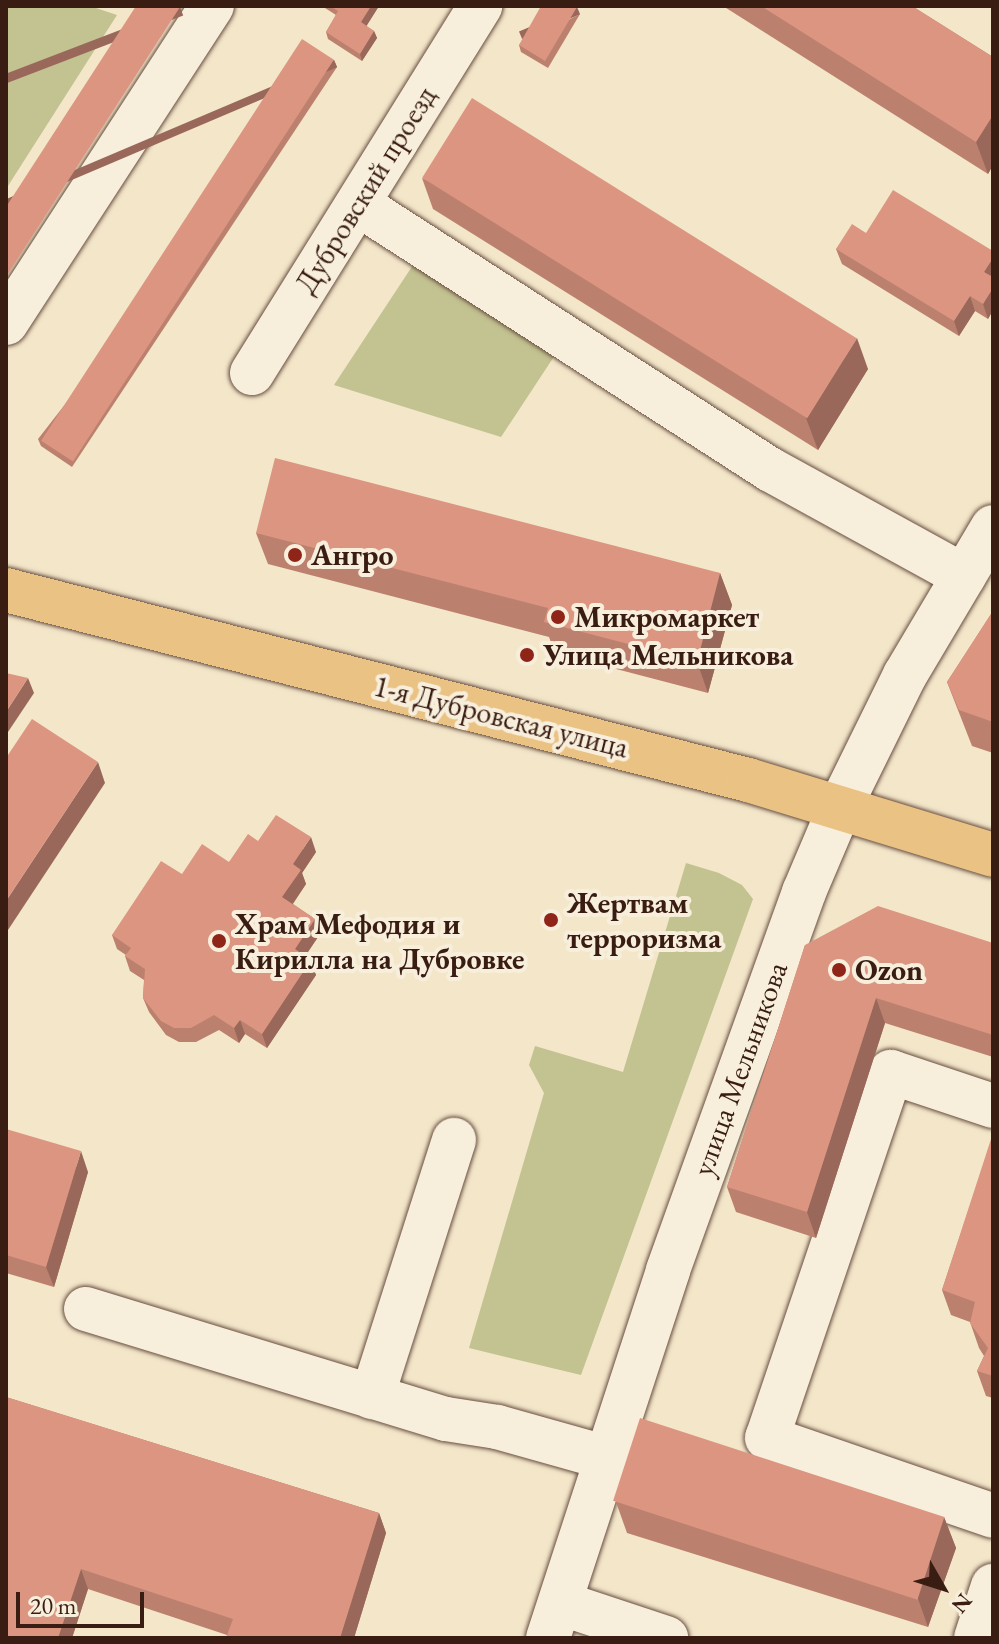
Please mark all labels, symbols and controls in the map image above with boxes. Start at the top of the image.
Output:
street label: Дубровский проезд [288,80,444,300]
place label: Ангро [311,537,393,573]
marker: Ангро [286,546,304,564]
place label: Микромаркет [574,599,759,635]
marker: Микромаркет [549,608,567,626]
place label: Улица Мельникова [543,637,793,673]
marker: Улица Мельникова [518,646,536,664]
street label: 1-я Дубровская улица [370,668,632,766]
place label: Жертвам терроризма [567,885,721,956]
place label: Храм Мефодия и Кирилла на Дубровке [235,906,525,976]
marker: Жертвам терроризма [542,911,560,929]
marker: Храм Мефодия и Кирилла на Дубровке [210,932,228,950]
place label: Ozon [855,952,923,988]
street label: улица Мельникова [685,957,795,1181]
marker: Ozon [830,961,848,979]
north arrow [903,1548,983,1628]
scale bar [20,1576,148,1626]
text: N [945,1587,979,1619]
text: 20 m [30,1590,77,1621]

